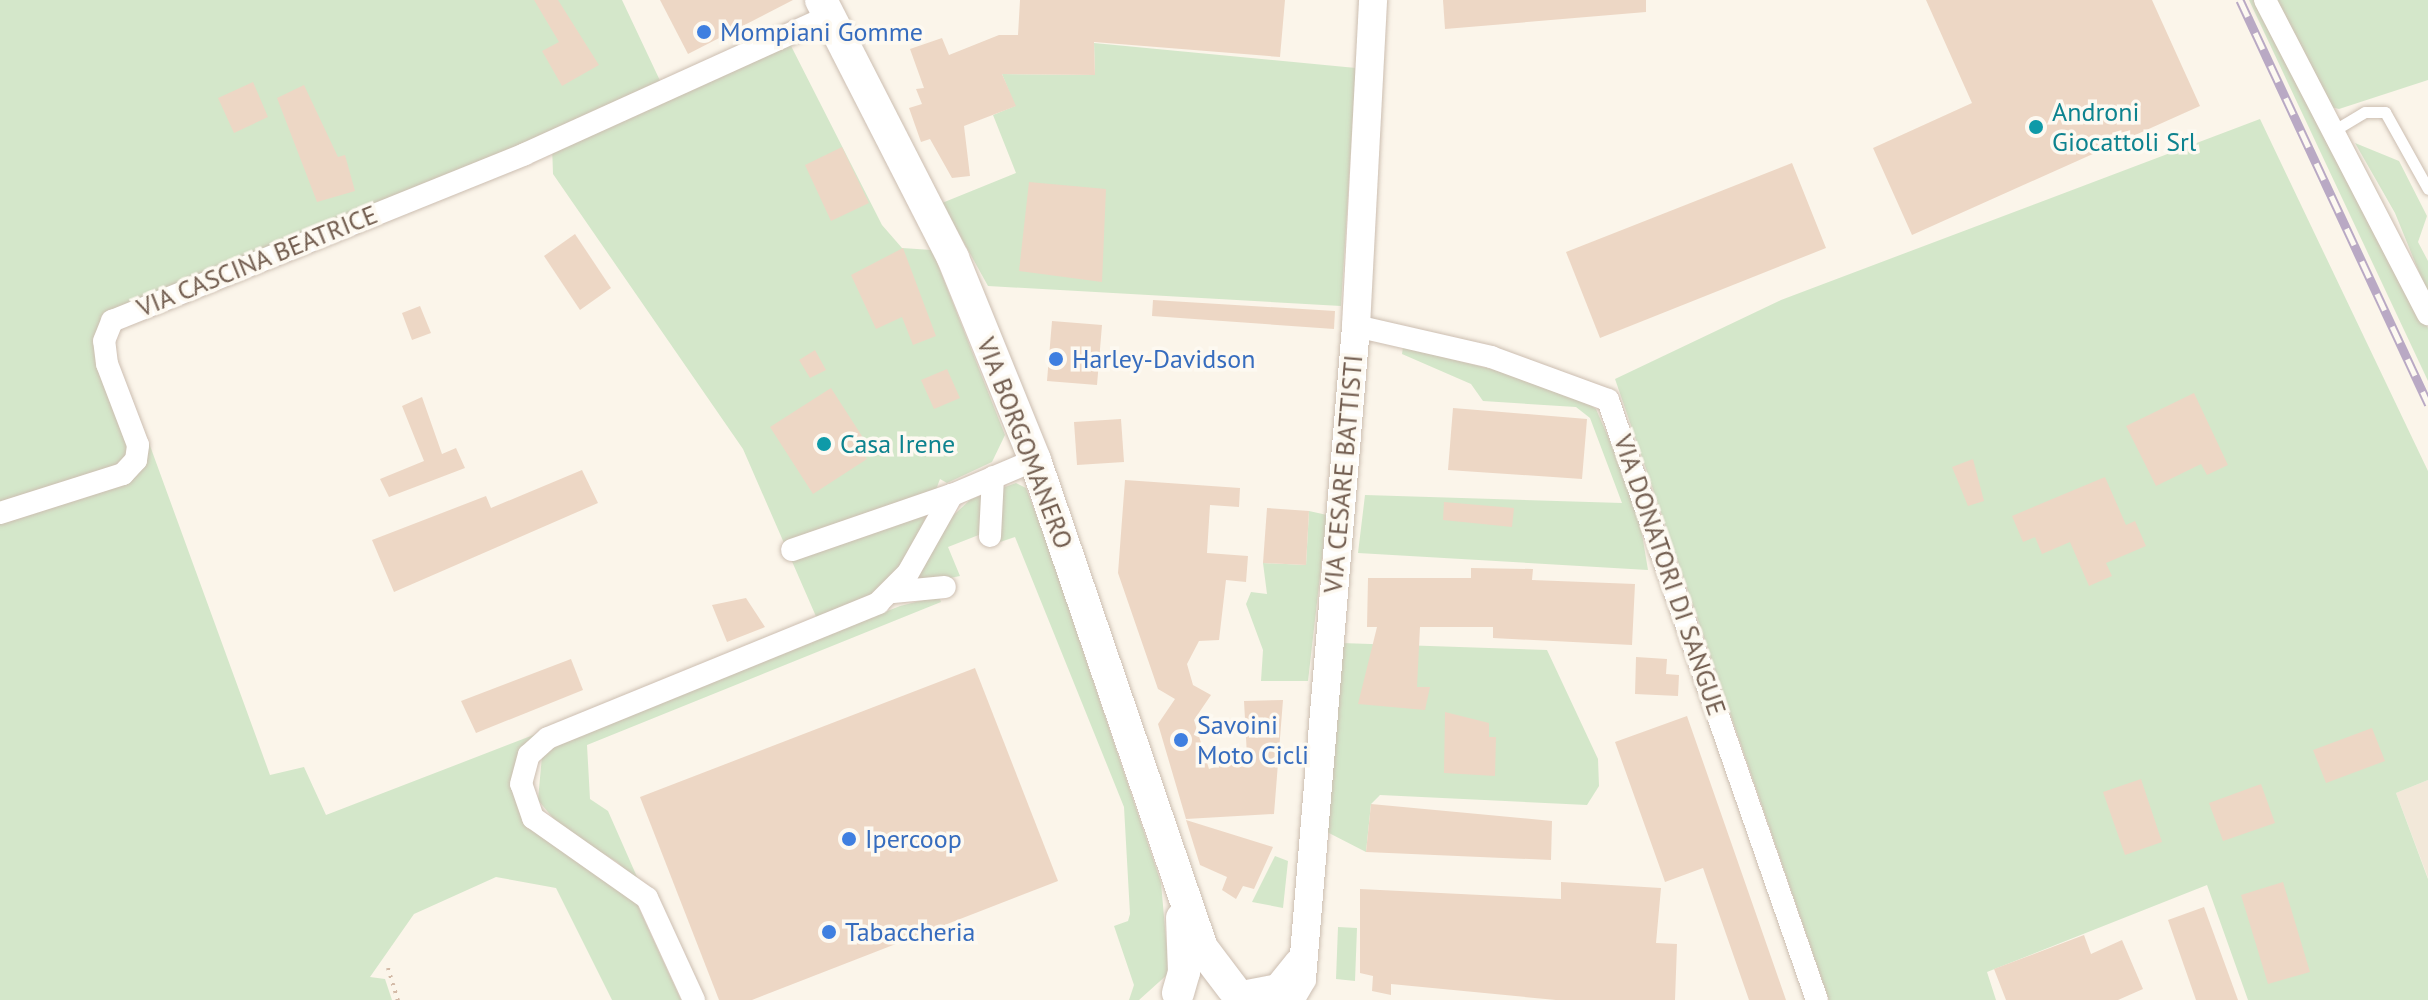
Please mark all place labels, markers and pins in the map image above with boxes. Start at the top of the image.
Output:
place label: Mompiani Gomme [720,16,923,48]
marker: Mompiani Gomme [695,23,713,41]
place label: Androni Giocattoli Srl [2052,96,2196,158]
marker: Androni Giocattoli Srl [2027,118,2045,136]
place label: Harley-Davidson [1072,343,1255,375]
marker: Harley-Davidson [1047,350,1065,368]
place label: Casa Irene [840,428,955,460]
marker: Casa Irene [815,435,833,453]
place label: Savoini Moto Cicli [1197,709,1309,770]
marker: Savoini Moto Cicli [1172,731,1190,749]
place label: Ipercoop [865,823,962,855]
marker: Ipercoop [840,830,858,848]
place label: Tabaccheria [845,916,976,948]
marker: Tabaccheria [820,923,838,941]

